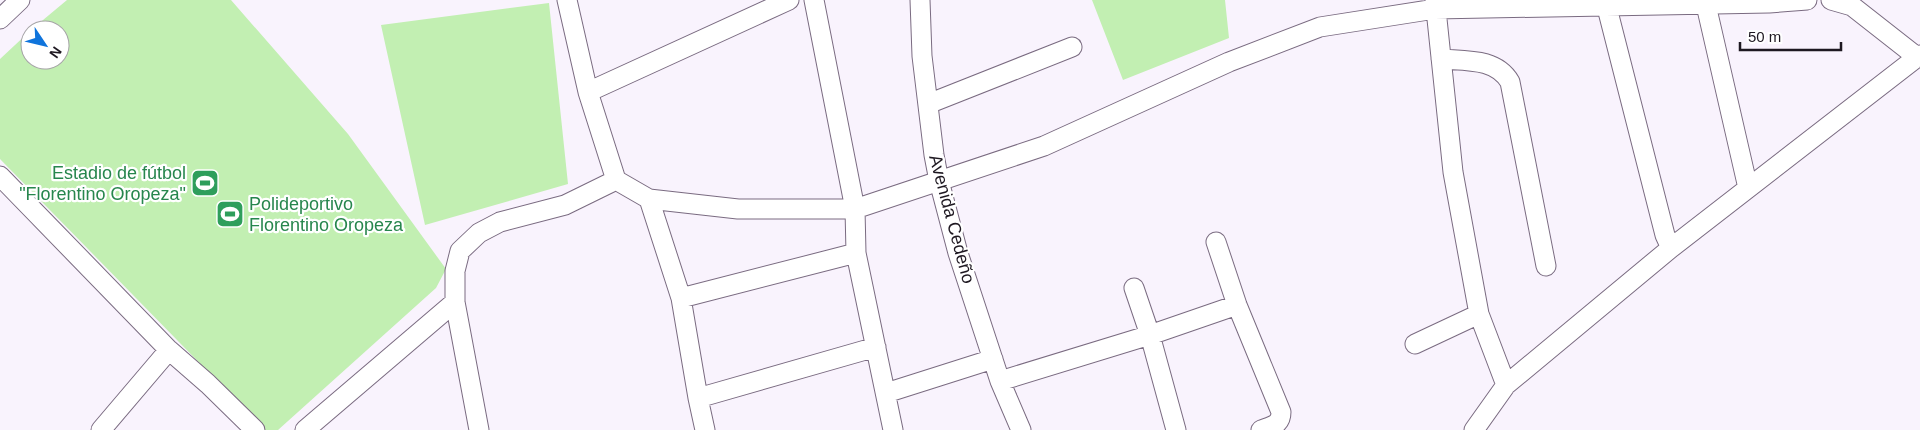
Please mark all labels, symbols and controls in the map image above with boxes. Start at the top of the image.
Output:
north arrow [20,20,70,70]
scale bar [1740,20,1841,52]
text: 50 m [1748,28,1781,45]
text: N [46,44,65,61]
street label: Avenida Cedeño [925,152,979,286]
place label: Estadio de fútbol "Florentino Oropeza" [19,163,186,204]
sports icon: Estadio de fútbol "Florentino Oropeza" [190,168,220,198]
place label: Polideportivo Florentino Oropeza [249,194,404,235]
sports icon: Polideportivo Florentino Oropeza [215,199,245,229]

